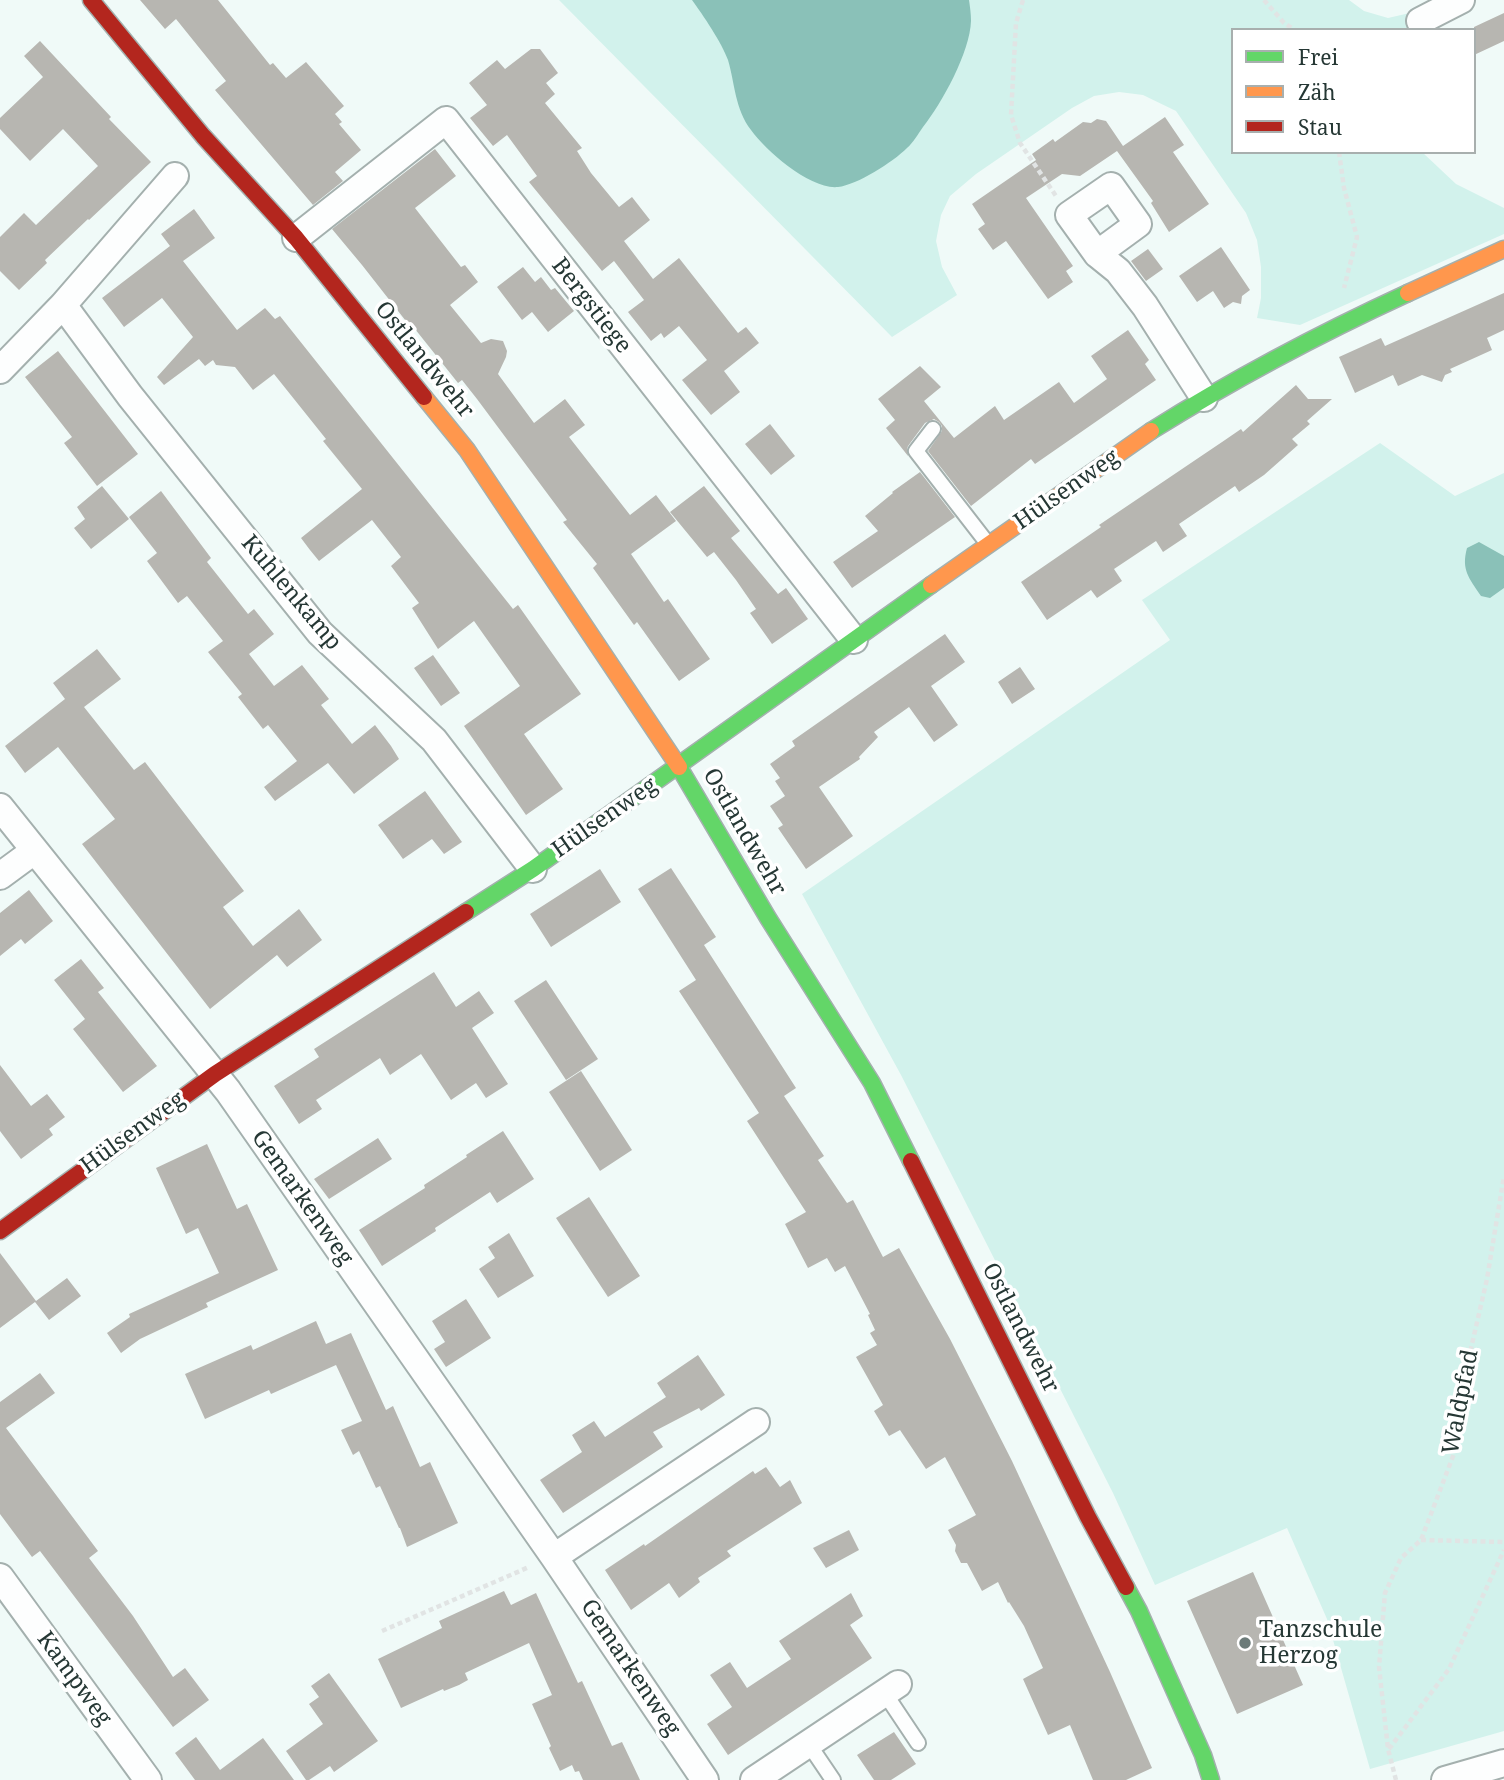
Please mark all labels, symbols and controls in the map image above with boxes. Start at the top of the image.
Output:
legend [1231,28,1476,154]
text: Frei [1298,43,1338,71]
text: Zäh [1298,78,1336,106]
text: Stau [1298,113,1342,141]
street label: Bergstiege [545,253,637,359]
street label: Ostlandwehr [369,296,479,424]
street label: Hülsenweg [1009,444,1125,536]
street label: Kuhlenkamp [235,530,347,656]
street label: Ostlandwehr [697,764,791,900]
street label: Hülsenweg [547,772,663,864]
street label: Hülsenweg [76,1086,190,1180]
street label: Gemarkenweg [245,1125,359,1271]
street label: Ostlandwehr [975,1258,1065,1398]
street label: Waldpfad [1437,1347,1485,1457]
street label: Gemarkenweg [574,1594,686,1742]
place label: Tanzschule Herzog [1259,1616,1382,1670]
street label: Kampweg [31,1627,117,1731]
marker: Tanzschule Herzog [1237,1635,1253,1651]

